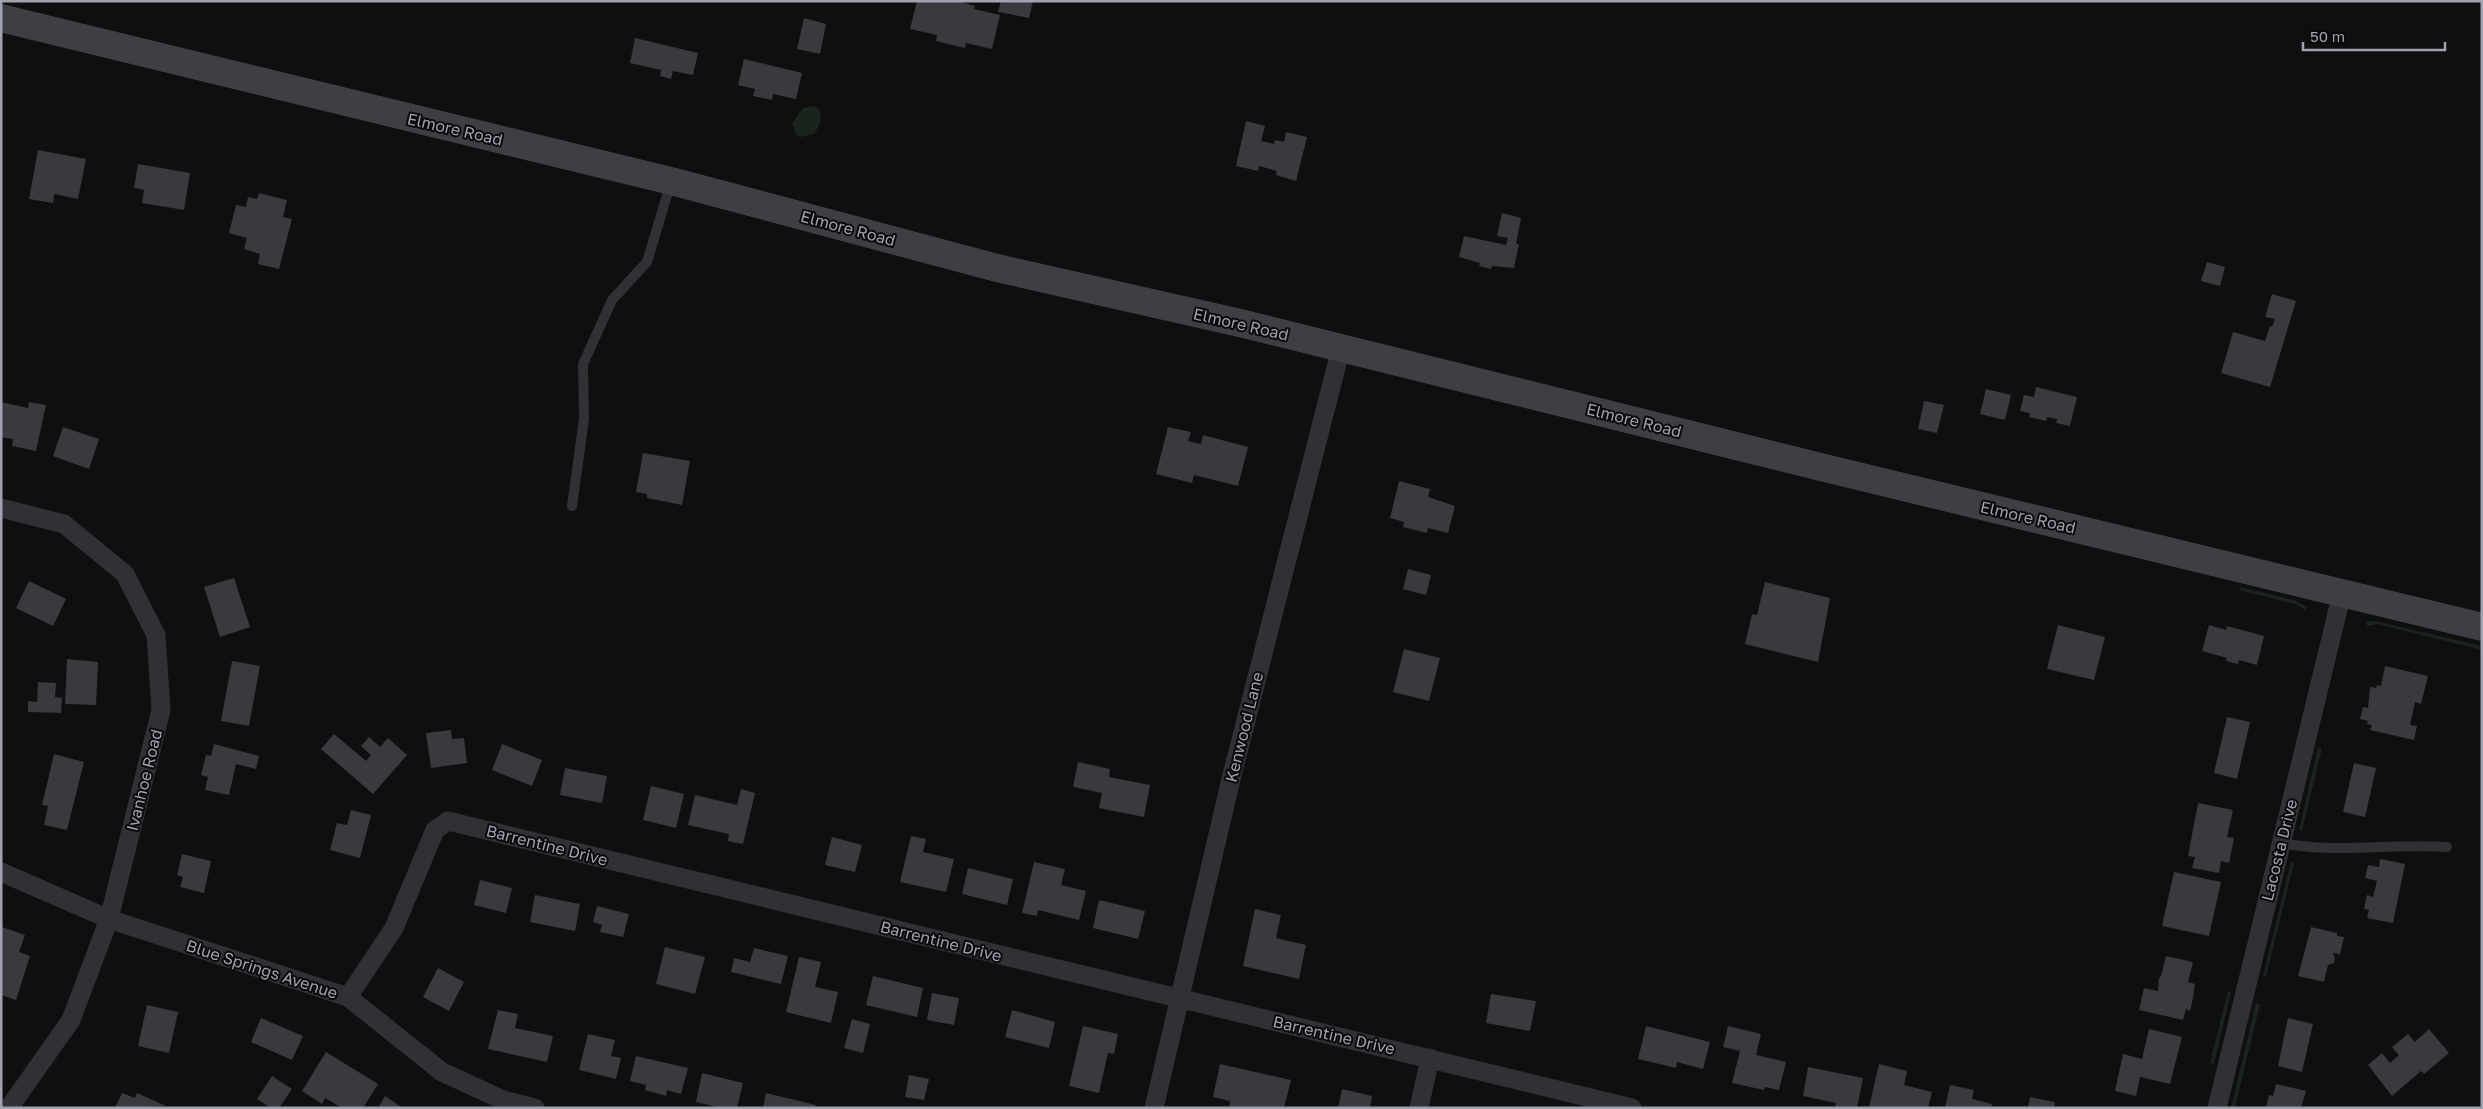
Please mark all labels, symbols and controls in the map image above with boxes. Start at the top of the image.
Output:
scale bar [2303,20,2446,52]
text: 50 m [2310,27,2345,45]
street label: Elmore Road [405,108,505,150]
street label: Elmore Road [798,206,898,250]
street label: Elmore Road [1191,303,1291,345]
street label: Elmore Road [1584,399,1684,441]
street label: Elmore Road [1978,496,2078,538]
street label: Kenwood Lane [1221,670,1267,784]
street label: Ivanhoe Road [122,727,166,833]
street label: Lacosta Drive [2257,797,2301,903]
street label: Barrentine Drive [484,820,610,870]
street label: Barrentine Drive [878,916,1004,966]
street label: Blue Springs Avenue [184,935,340,1003]
street label: Barrentine Drive [1271,1011,1397,1059]

